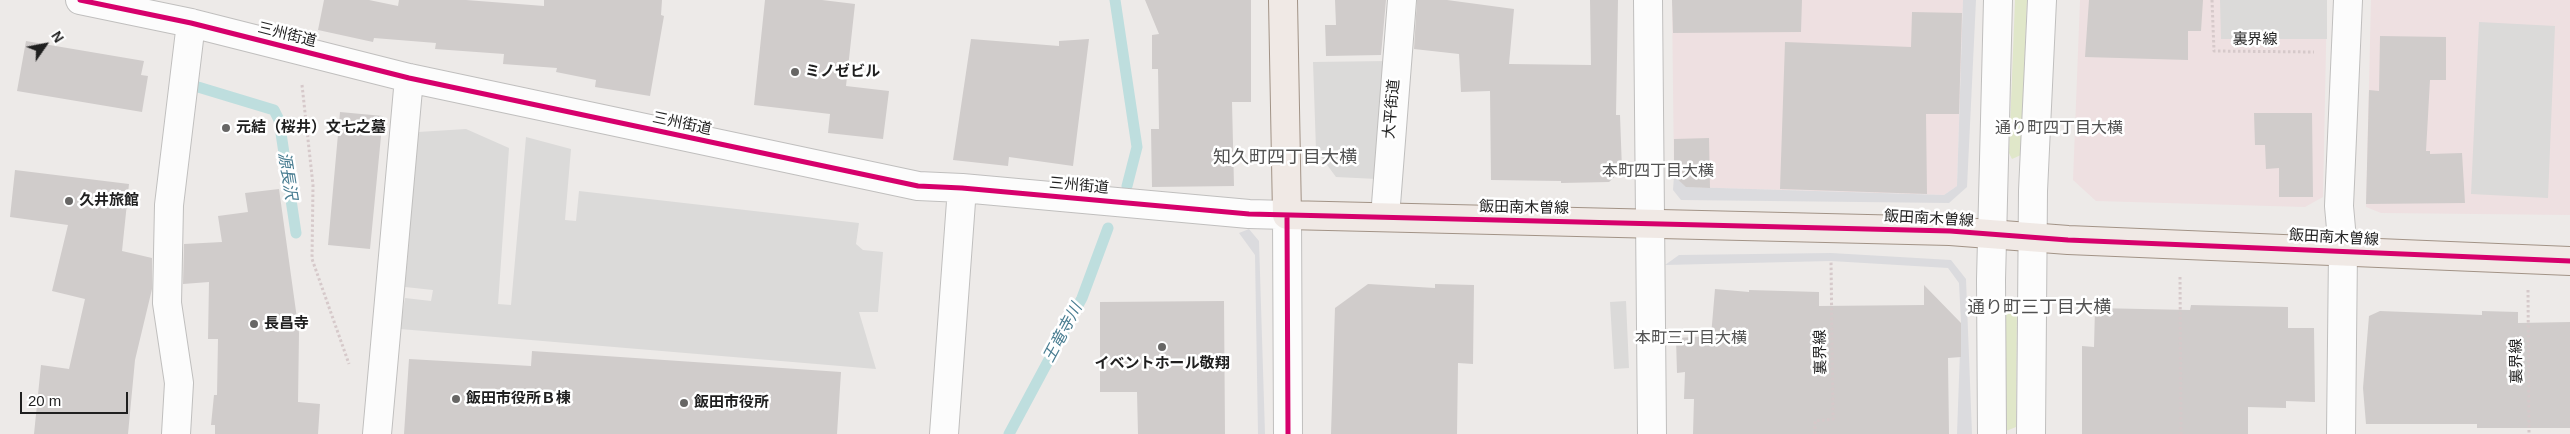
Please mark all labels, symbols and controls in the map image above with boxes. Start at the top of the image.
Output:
street label: 三州街道 [256,19,318,51]
north arrow [20,20,70,70]
text: N [48,28,67,45]
street label: 裏界線 [2233,31,2277,49]
place label: ミノゼビル [805,63,880,81]
marker: ミノゼビル [789,66,801,78]
street label: 大平街道 [1380,78,1404,140]
street label: 三州街道 [651,109,713,139]
place label: 元結（桜井）文七之墓 [236,119,386,137]
district label: 通り町四丁目大横 [1995,119,2123,139]
marker: 元結（桜井）文七之墓 [220,122,232,134]
district label: 知久町四丁目大横 [1213,147,1357,169]
water label: 源長沢 [274,151,300,201]
district label: 本町四丁目大横 [1602,162,1714,182]
street label: 三州街道 [1048,174,1110,198]
place label: 久井旅館 [79,192,139,210]
marker: 久井旅館 [63,195,75,207]
street label: 飯田南木曽線 [1479,198,1569,218]
street label: 飯田南木曽線 [1884,208,1974,230]
street label: 飯田南木曽線 [2289,227,2379,249]
district label: 通り町三丁目大横 [1967,297,2111,319]
water label: 王竜寺川 [1040,300,1086,366]
place label: 長昌寺 [264,315,309,333]
marker: 長昌寺 [248,318,260,330]
district label: 本町三丁目大横 [1635,329,1747,349]
street label: 裏界線 [1812,329,1830,375]
street label: 裏界線 [2508,338,2526,384]
marker: イベントホール敬翔 [1156,341,1168,353]
place label: イベントホール敬翔 [1095,355,1229,373]
scale bar [22,382,130,414]
place label: 飯田市役所Ｂ棟 [466,390,571,408]
text: 20 m [28,392,61,409]
marker: 飯田市役所Ｂ棟 [450,393,462,405]
place label: 飯田市役所 [694,394,769,412]
marker: 飯田市役所 [678,397,690,409]

